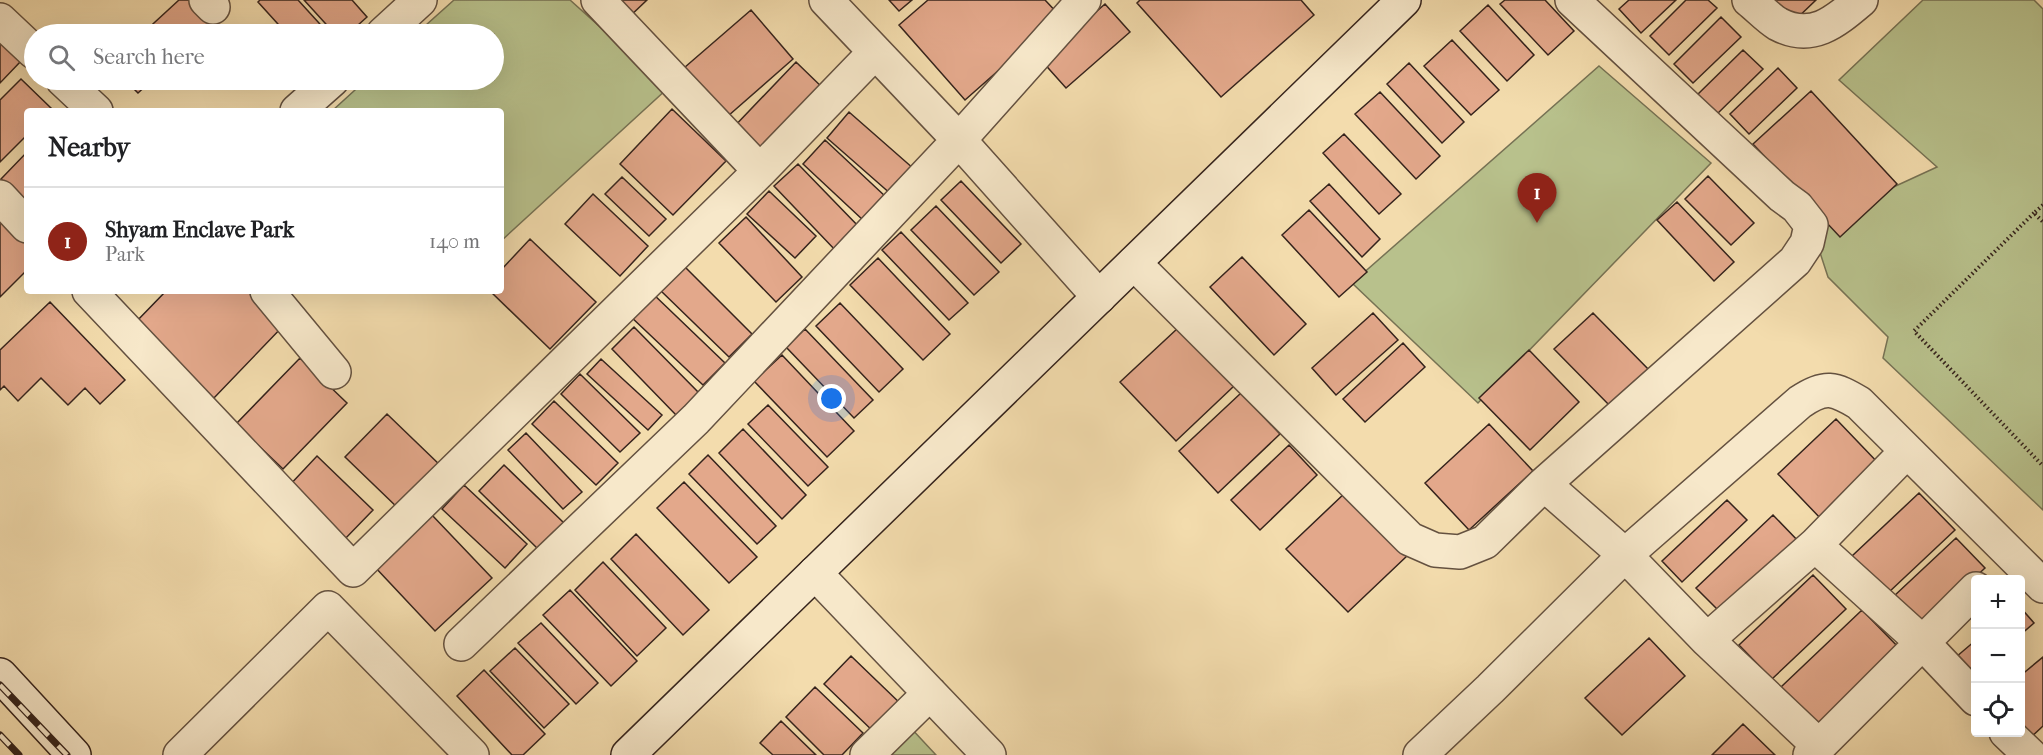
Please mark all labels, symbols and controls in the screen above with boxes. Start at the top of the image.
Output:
search box [24,24,504,90]
icon: search [45,41,78,74]
text: Search here [93,44,205,70]
text: Nearby [48,132,130,163]
pin: 1 [1518,174,1556,223]
text: Shyam Enclave Park [105,217,294,243]
text: 1 [64,230,71,253]
text: 140 m [429,230,480,253]
text: Park [105,243,145,266]
your location [817,384,846,413]
map controls [1971,575,2025,737]
button: + [1971,575,2025,629]
button: − [1971,629,2025,683]
button: locate [1971,683,2025,737]

